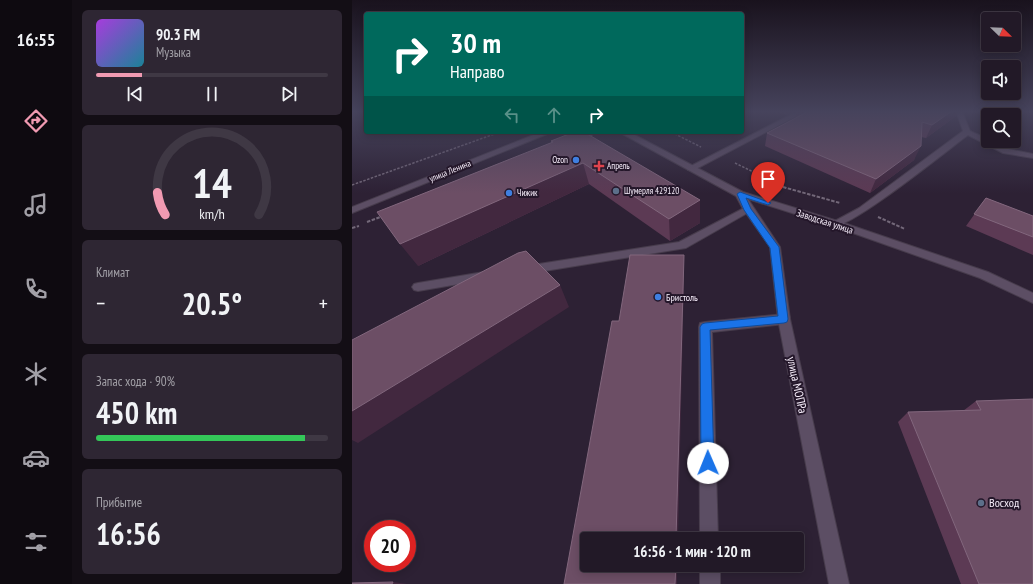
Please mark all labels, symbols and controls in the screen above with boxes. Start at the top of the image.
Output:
north arrow [981,12,1021,52]
map controls [981,12,1021,148]
text: 30 m [450,24,501,61]
text: 90.3 FM [156,25,200,44]
text: 16:55 [17,28,55,51]
icon: right [384,28,436,80]
text: Музыка [156,44,191,61]
text: Направо [450,60,505,83]
button: sound [981,60,1021,100]
icon: previous [124,83,146,105]
icon: pause [201,83,223,105]
icon: next [278,83,300,105]
icon: left [501,104,523,126]
icon: ahead [543,104,565,126]
icon: right [585,104,607,126]
icon: directions [22,107,50,135]
button: search [981,108,1021,148]
place label: Ozon [552,154,568,165]
marker: Ozon [571,155,581,165]
text: 14 [192,156,232,209]
street label: улица Ленина [427,157,473,184]
place label: Апрель [607,160,630,171]
marker: Апрель [594,161,604,171]
pin [751,162,785,203]
icon: arrive [757,168,779,190]
place label: Шумерля 429120 [624,185,679,196]
marker: Шумерля 429120 [611,186,621,196]
place label: Чижик [517,187,538,198]
marker: Чижик [504,188,514,198]
icon: music [22,191,50,219]
text: km/h [199,204,225,223]
street label: Заводская улица [795,206,855,237]
text: Климат [96,264,129,281]
icon: phone [22,275,50,303]
text: 20.5° [182,284,242,323]
text: − [96,289,105,317]
text: + [319,289,328,317]
place label: Бристоль [666,291,698,304]
marker: Бристоль [653,292,663,302]
street label: улица МОПРа [784,355,811,415]
icon: climate [22,360,50,388]
text: Запас хода · 90% [96,373,175,390]
text: 450 km [96,393,177,432]
position arrow [687,442,729,484]
icon: car [22,444,50,472]
text: Прибытие [96,494,142,511]
place label: Восход [989,495,1020,510]
marker: Восход [976,498,986,508]
text: 16:56 [96,514,161,553]
speed limit sign: 20 [364,520,416,572]
icon: filters [22,528,50,556]
text: 16:56 · 1 мин · 120 m [633,542,751,561]

